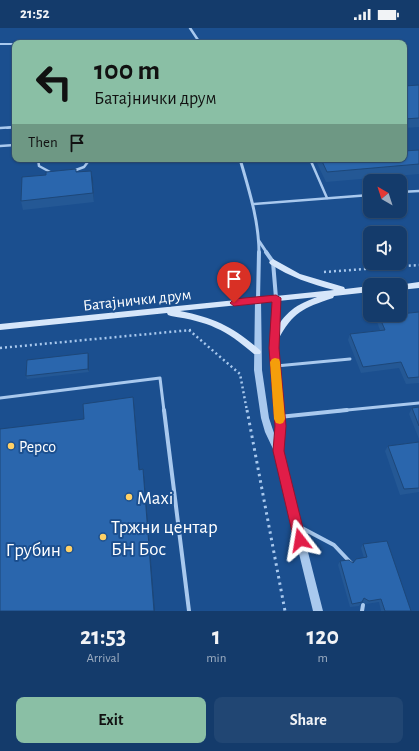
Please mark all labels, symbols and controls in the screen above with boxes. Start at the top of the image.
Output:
text: 21:52 [20,6,49,21]
icon: left [28,56,80,108]
text: 100 m [94,57,160,85]
text: Батајнички друм [94,90,217,108]
icon: arrive [66,132,88,154]
text: Then [28,135,58,150]
north arrow [363,174,407,218]
map controls [363,174,407,322]
button: sound [363,226,407,270]
pin [217,262,251,303]
icon: arrive [223,268,245,290]
button: search [363,278,407,322]
street label: Батајнички друм [82,286,192,315]
place label: Pepco [19,439,56,455]
marker: Pepco [6,441,16,451]
place label: Maxi [137,489,173,508]
marker: Maxi [124,492,134,502]
place label: Тржни центар БН Бос [111,518,218,559]
position arrow [279,519,321,561]
marker: Тржни центар БН Бос [98,532,108,542]
place label: Грубин [6,541,61,560]
marker: Грубин [64,544,74,554]
text: 21:53 [80,625,126,649]
text: 1 [212,625,221,649]
text: 120 [307,625,339,649]
text: Arrival [86,652,120,665]
text: min [206,652,226,665]
text: m [318,652,328,665]
button: Exit [16,697,206,743]
button: Share [214,697,403,743]

